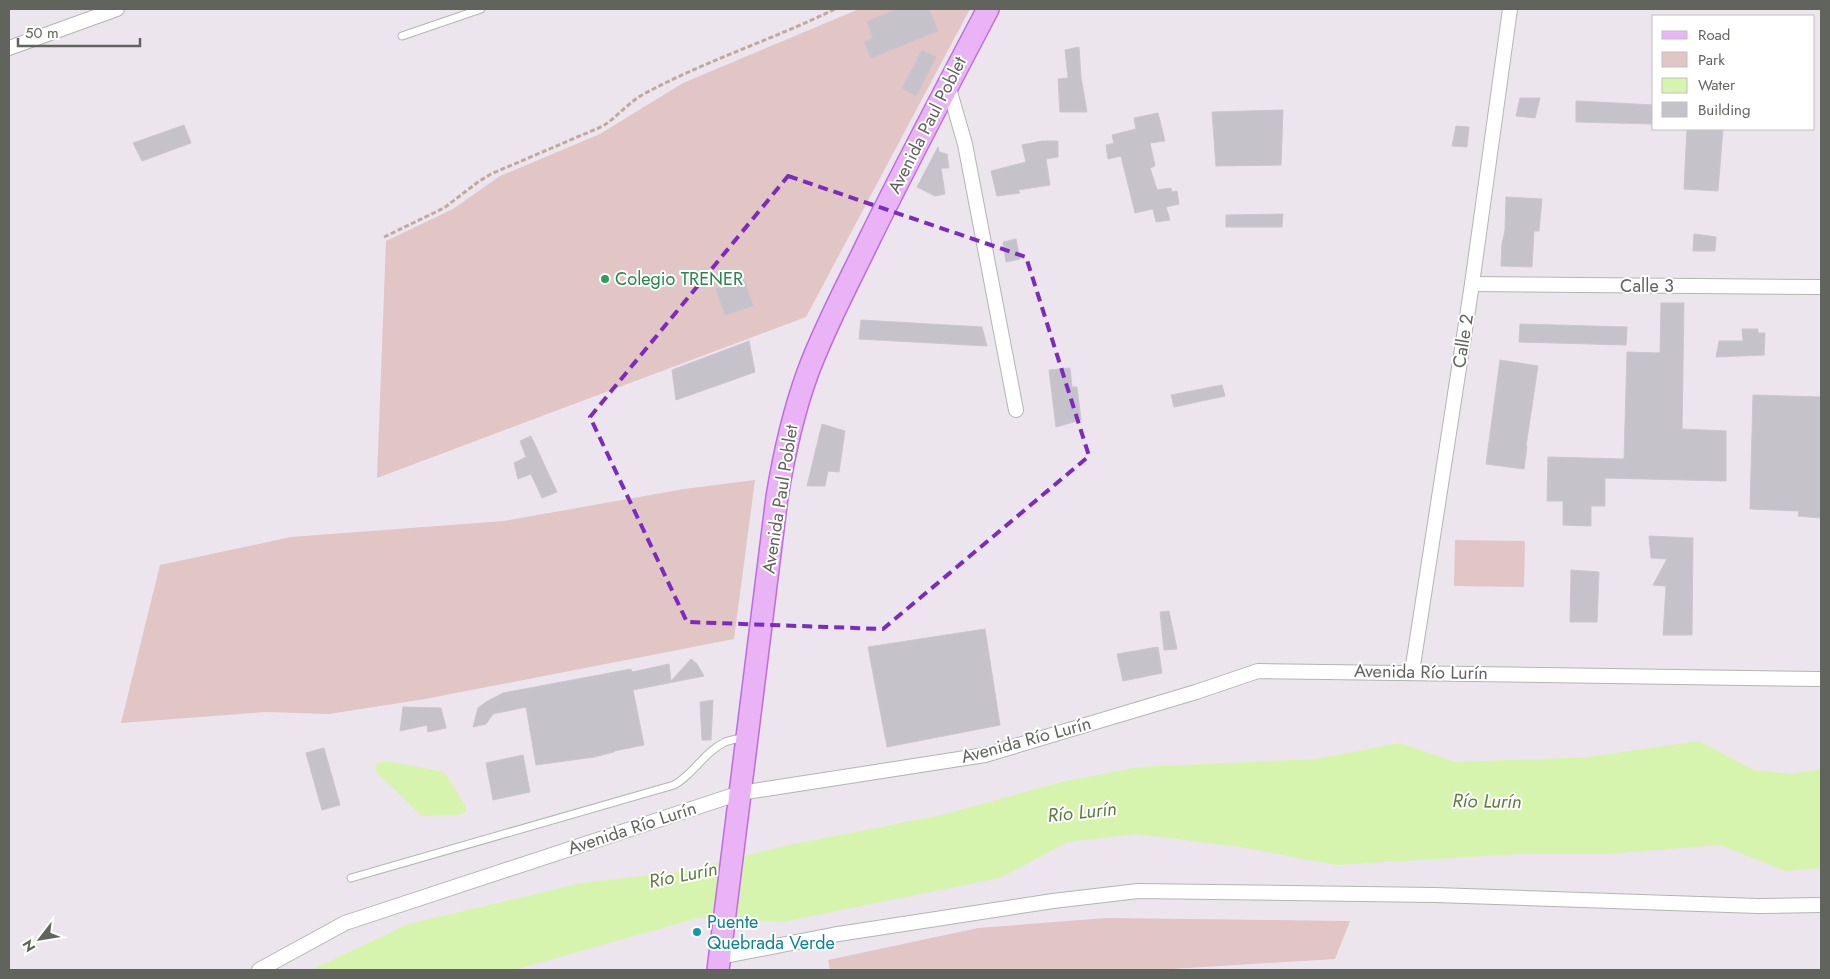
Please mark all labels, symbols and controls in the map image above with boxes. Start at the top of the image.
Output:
scale bar [18,15,140,47]
legend [1652,15,1815,130]
text: 50 m [25,22,59,44]
text: Road [1698,24,1730,46]
text: Park [1698,49,1725,71]
street label: Avenida Paul Poblet [881,51,973,198]
text: Water [1698,74,1736,96]
text: Building [1698,99,1750,121]
place label: Colegio TRENER [615,266,743,292]
marker: Colegio TRENER [599,273,611,285]
street label: Calle 3 [1620,273,1674,299]
street label: Calle 2 [1446,312,1480,370]
street label: Avenida Paul Poblet [755,422,805,575]
street label: Avenida Río Lurín [1354,658,1488,686]
street label: Avenida Río Lurín [958,710,1094,770]
water label: Río Lurín [1452,787,1522,815]
street label: Avenida Río Lurín [564,795,700,861]
water label: Río Lurín [1046,795,1118,829]
water label: Río Lurín [646,855,720,895]
place label: Puente Quebrada Verde [707,909,835,956]
north arrow [15,914,65,964]
marker: Puente Quebrada Verde [691,926,703,938]
text: N [17,936,40,956]

